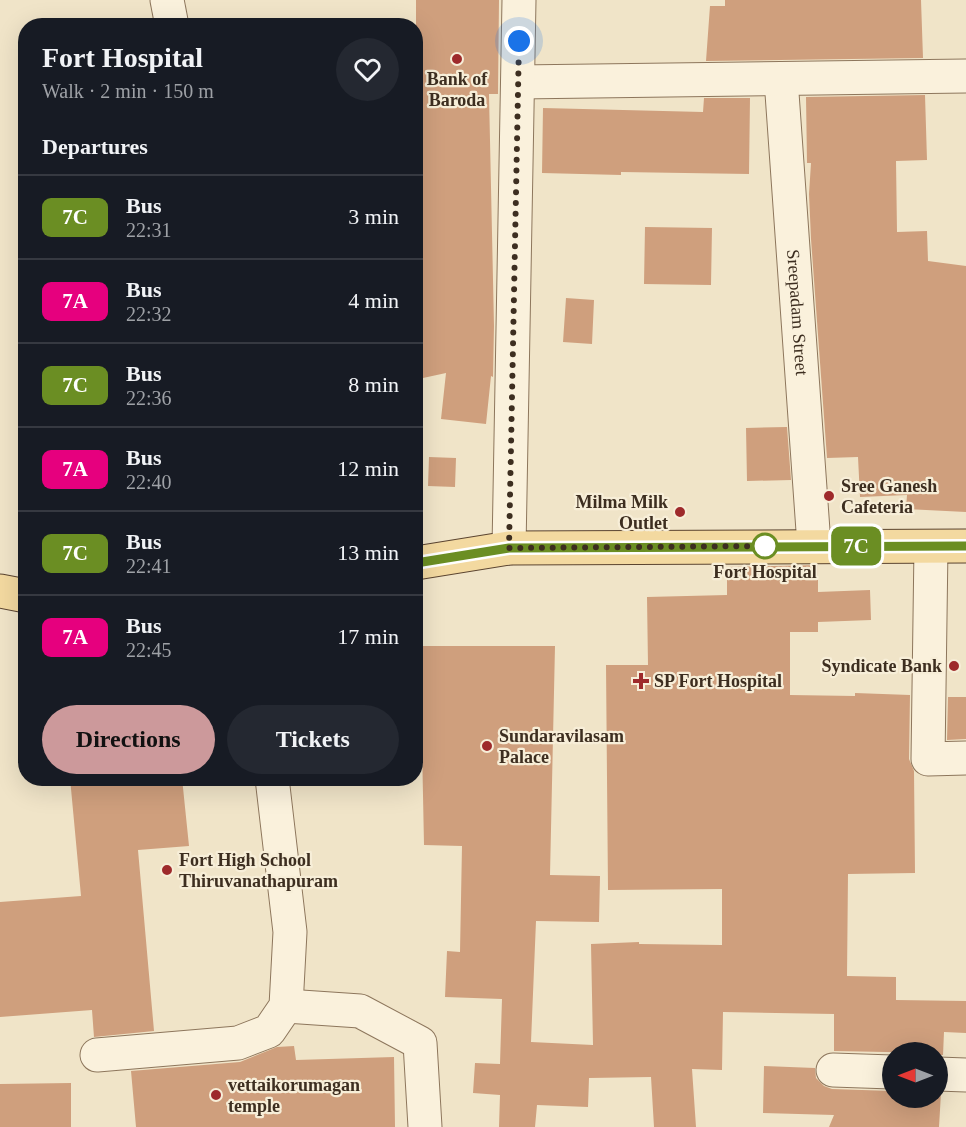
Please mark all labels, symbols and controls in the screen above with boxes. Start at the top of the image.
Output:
your location [504,26,534,56]
button: heart [336,38,399,101]
text: Fort Hospital [42,42,203,73]
marker: Bank of Baroda [450,52,464,66]
place label: Bank of Baroda [427,69,488,110]
text: Walk · 2 min · 150 m [42,80,214,102]
text: Departures [42,134,148,159]
text: Bus [126,193,161,218]
text: 3 min [348,204,399,229]
text: 7C [62,205,88,229]
text: 22:31 [126,219,172,241]
street label: Sreepadam Street [783,249,812,376]
text: Bus [126,277,161,302]
text: 4 min [348,288,399,313]
text: 7A [62,289,88,313]
text: 22:32 [126,303,172,325]
text: Bus [126,361,161,386]
text: 8 min [348,372,399,397]
text: 7C [62,373,88,397]
text: 22:36 [126,387,172,409]
text: Bus [126,445,161,470]
text: 12 min [337,456,399,481]
text: 7A [62,457,88,481]
text: 22:40 [126,471,172,493]
place label: Sree Ganesh Cafeteria [841,476,937,517]
marker: Sree Ganesh Cafeteria [822,489,836,503]
place label: Milma Milk Outlet [576,492,668,533]
marker: Milma Milk Outlet [673,505,687,519]
line badge: 7C [829,526,883,566]
text: Bus [126,529,161,554]
marker: Fort Hospital [752,533,778,559]
text: 7C [843,534,869,558]
text: 13 min [337,540,399,565]
text: 7C [62,541,88,565]
text: 22:41 [126,555,172,577]
place label: Fort Hospital [713,562,817,582]
text: Bus [126,613,161,638]
text: 17 min [337,624,399,649]
text: 7A [62,625,88,649]
text: 22:45 [126,639,172,661]
place label: Syndicate Bank [821,656,942,676]
marker: Syndicate Bank [947,659,961,673]
place label: SP Fort Hospital [654,671,782,691]
marker: SP Fort Hospital [632,672,650,690]
button: Directions [42,705,215,774]
button: Tickets [227,705,399,774]
place label: Sundaravilasam Palace [499,726,624,767]
marker: Sundaravilasam Palace [480,739,494,753]
place label: Fort High School Thiruvanathapuram [179,850,338,891]
marker: Fort High School Thiruvanathapuram [160,863,174,877]
north arrow [882,1042,948,1108]
map controls [882,1042,948,1108]
place label: vettaikorumagan temple [228,1075,360,1116]
marker: vettaikorumagan temple [209,1088,223,1102]

